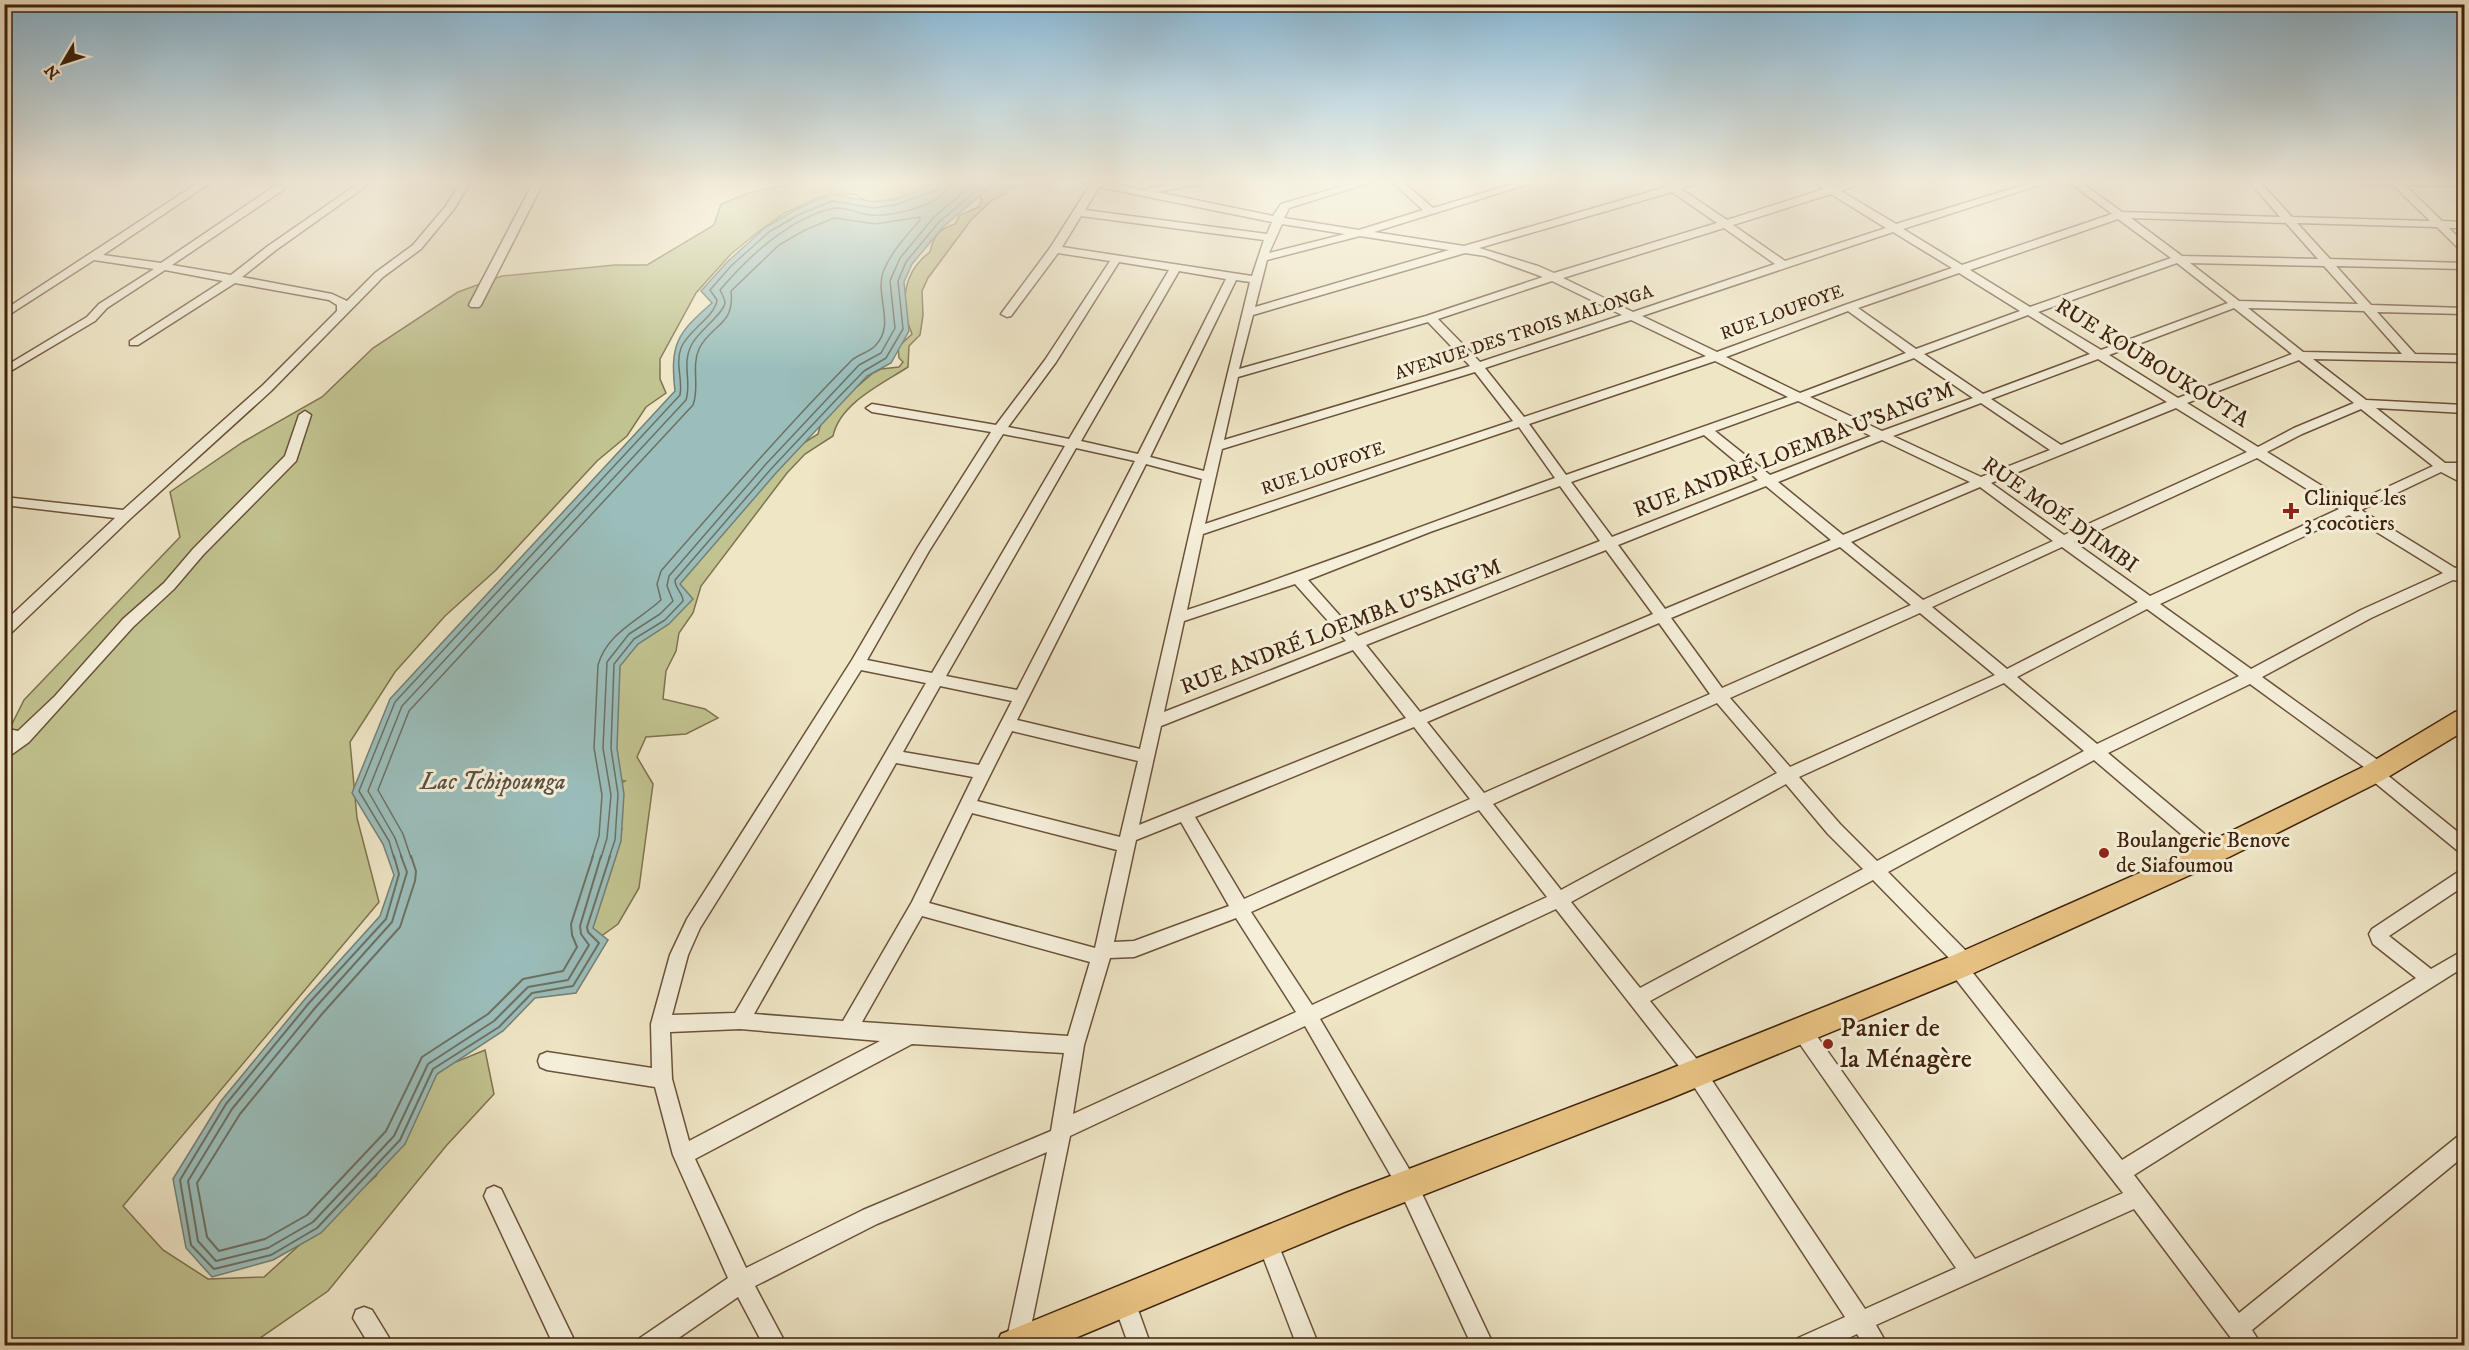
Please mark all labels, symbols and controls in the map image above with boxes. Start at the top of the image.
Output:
north arrow [33,33,93,93]
text: N [40,60,64,83]
street label: RUE LOUFOYE [1717,280,1847,345]
street label: AVENUE DES TROIS MALONGA [1392,281,1657,385]
street label: RUE KOUBOUKOUTA [2050,292,2255,434]
street label: RUE ANDRÉ LOEMBA U'SANG'M [1630,376,1958,524]
street label: RUE LOUFOYE [1258,437,1388,500]
street label: RUE MOÉ DJIMBI [1977,451,2143,579]
place label: Clinique les 3 cocotiers [2304,485,2406,537]
marker: Clinique les 3 cocotiers [2282,502,2300,520]
street label: RUE ANDRÉ LOEMBA U'SANG'M [1177,553,1505,701]
water label: Lac Tchipounga [418,767,566,797]
place label: Boulangerie Benove de Siafoumou [2116,827,2290,879]
marker: Boulangerie Benove de Siafoumou [2097,846,2111,860]
place label: Panier de la Ménagère [1840,1011,1972,1076]
marker: Panier de la Ménagère [1821,1037,1835,1051]

